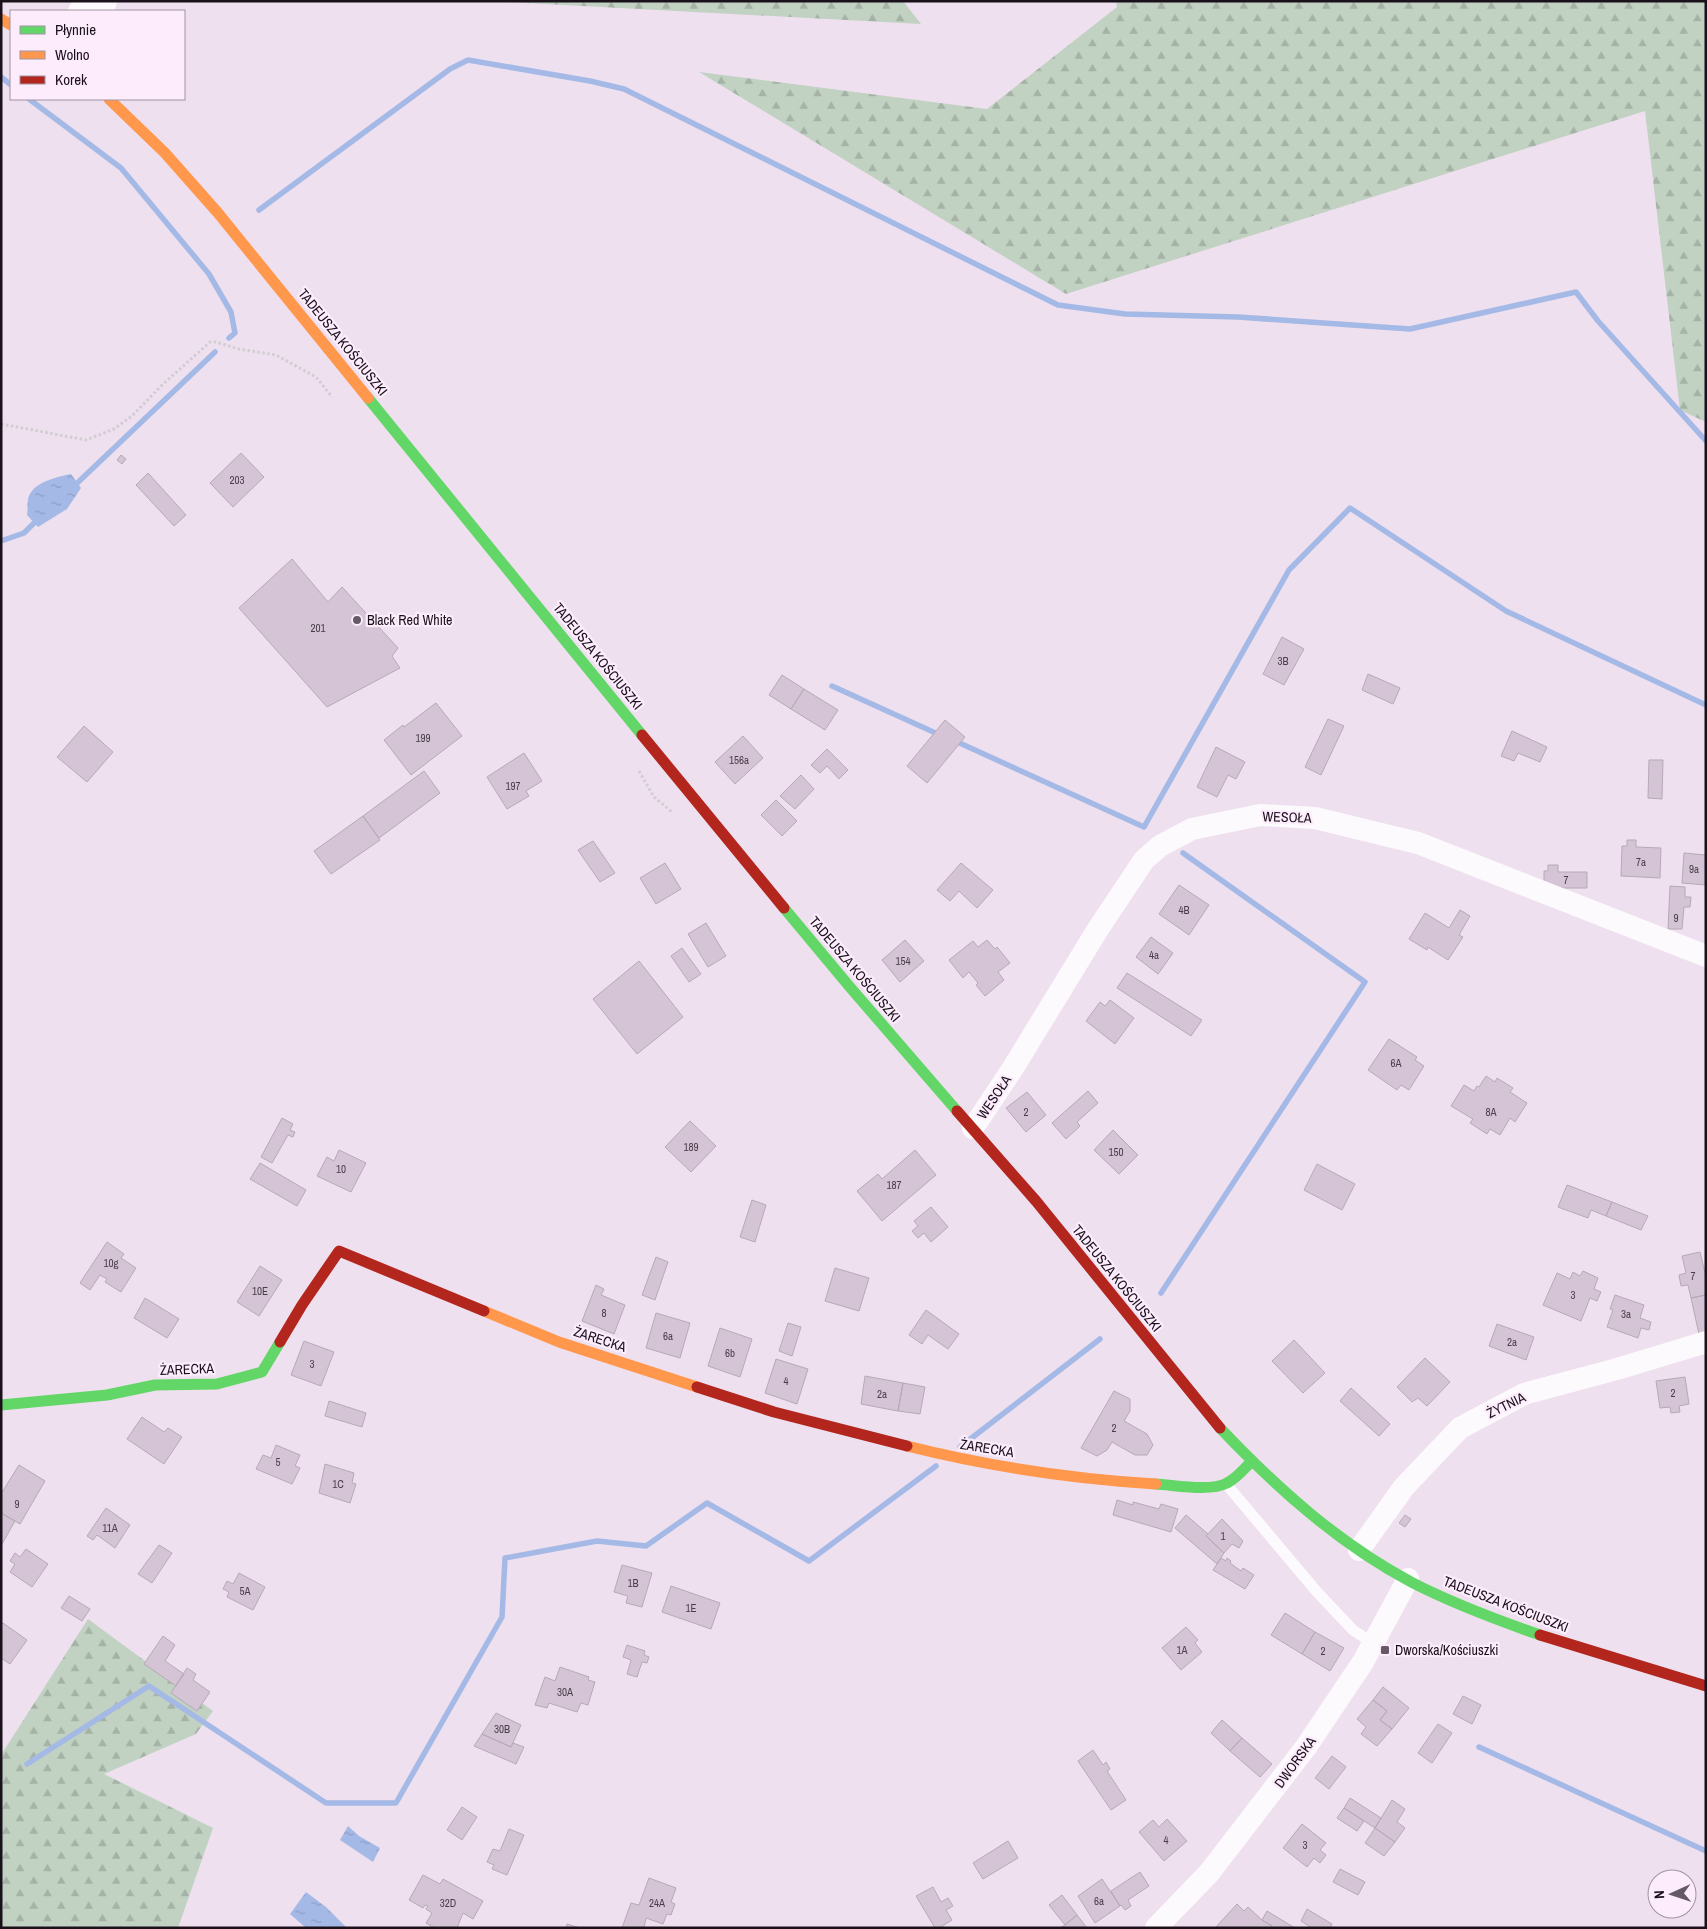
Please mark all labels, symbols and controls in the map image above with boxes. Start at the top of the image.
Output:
legend [10,10,185,100]
text: Płynnie [55,19,96,40]
text: Wolno [55,44,90,65]
text: Korek [55,69,88,90]
street label: TADEUSZA KOŚCIUSZKI [294,285,392,399]
house number: 203 [229,473,245,487]
street label: TADEUSZA KOŚCIUSZKI [549,599,647,713]
place label: Black Red White [367,611,453,629]
marker: Black Red White [351,614,363,626]
house number: 201 [310,621,326,635]
house number: 3B [1277,654,1289,668]
house number: 199 [415,731,431,745]
house number: 156a [729,753,749,767]
house number: 197 [505,779,521,793]
street label: WESOŁA [1262,807,1312,827]
house number: 7a [1636,855,1646,869]
house number: 9a [1689,862,1699,876]
house number: 7 [1563,873,1569,887]
house number: 4B [1178,903,1190,917]
house number: 9 [1673,911,1679,925]
street label: TADEUSZA KOŚCIUSZKI [806,912,904,1026]
house number: 4a [1149,948,1159,962]
house number: 154 [895,954,911,968]
house number: 6A [1390,1056,1402,1070]
street label: WESOŁA [973,1071,1015,1122]
house number: 2 [1023,1105,1029,1119]
house number: 8A [1485,1105,1497,1119]
house number: 189 [683,1140,699,1154]
house number: 150 [1108,1145,1124,1159]
house number: 10 [336,1162,346,1176]
house number: 187 [886,1178,902,1192]
street label: TADEUSZA KOŚCIUSZKI [1068,1221,1166,1335]
house number: 10g [103,1256,119,1270]
house number: 7 [1690,1269,1696,1283]
house number: 10E [252,1284,268,1298]
house number: 3 [1570,1288,1576,1302]
house number: 8 [601,1306,607,1320]
house number: 3a [1621,1307,1631,1321]
street label: ŻARECKA [571,1322,629,1356]
house number: 6a [663,1329,673,1343]
house number: 2a [1507,1335,1517,1349]
house number: 6b [725,1346,735,1360]
house number: 3 [309,1357,315,1371]
street label: ŻARECKA [160,1359,215,1379]
house number: 4 [783,1374,789,1388]
house number: 2 [1670,1386,1676,1400]
house number: 2a [877,1387,887,1401]
street label: ŻYTNIA [1484,1388,1529,1422]
house number: 2 [1111,1421,1117,1435]
street label: ŻARECKA [959,1435,1016,1461]
house number: 5 [275,1455,281,1469]
house number: 1C [332,1477,344,1491]
house number: 9 [14,1497,20,1511]
house number: 11A [102,1521,119,1535]
house number: 1 [1220,1529,1226,1543]
street label: TADEUSZA KOŚCIUSZKI [1441,1572,1571,1636]
house number: 1B [627,1576,639,1590]
house number: 5A [239,1584,251,1598]
house number: 1E [685,1601,697,1615]
place label: Dworska/Kościuszki [1395,1641,1498,1659]
house number: 1A [1176,1643,1188,1657]
house number: 2 [1320,1644,1326,1658]
marker: Dworska/Kościuszki [1379,1644,1391,1656]
house number: 30A [557,1685,574,1699]
house number: 30B [494,1722,510,1736]
street label: DWORSKA [1270,1732,1320,1791]
house number: 4 [1163,1833,1169,1847]
house number: 3 [1302,1838,1308,1852]
north arrow [1647,1869,1697,1919]
text: N [1650,1890,1668,1899]
house number: 6a [1094,1894,1104,1908]
house number: 32D [440,1896,456,1910]
house number: 24A [649,1896,666,1910]

